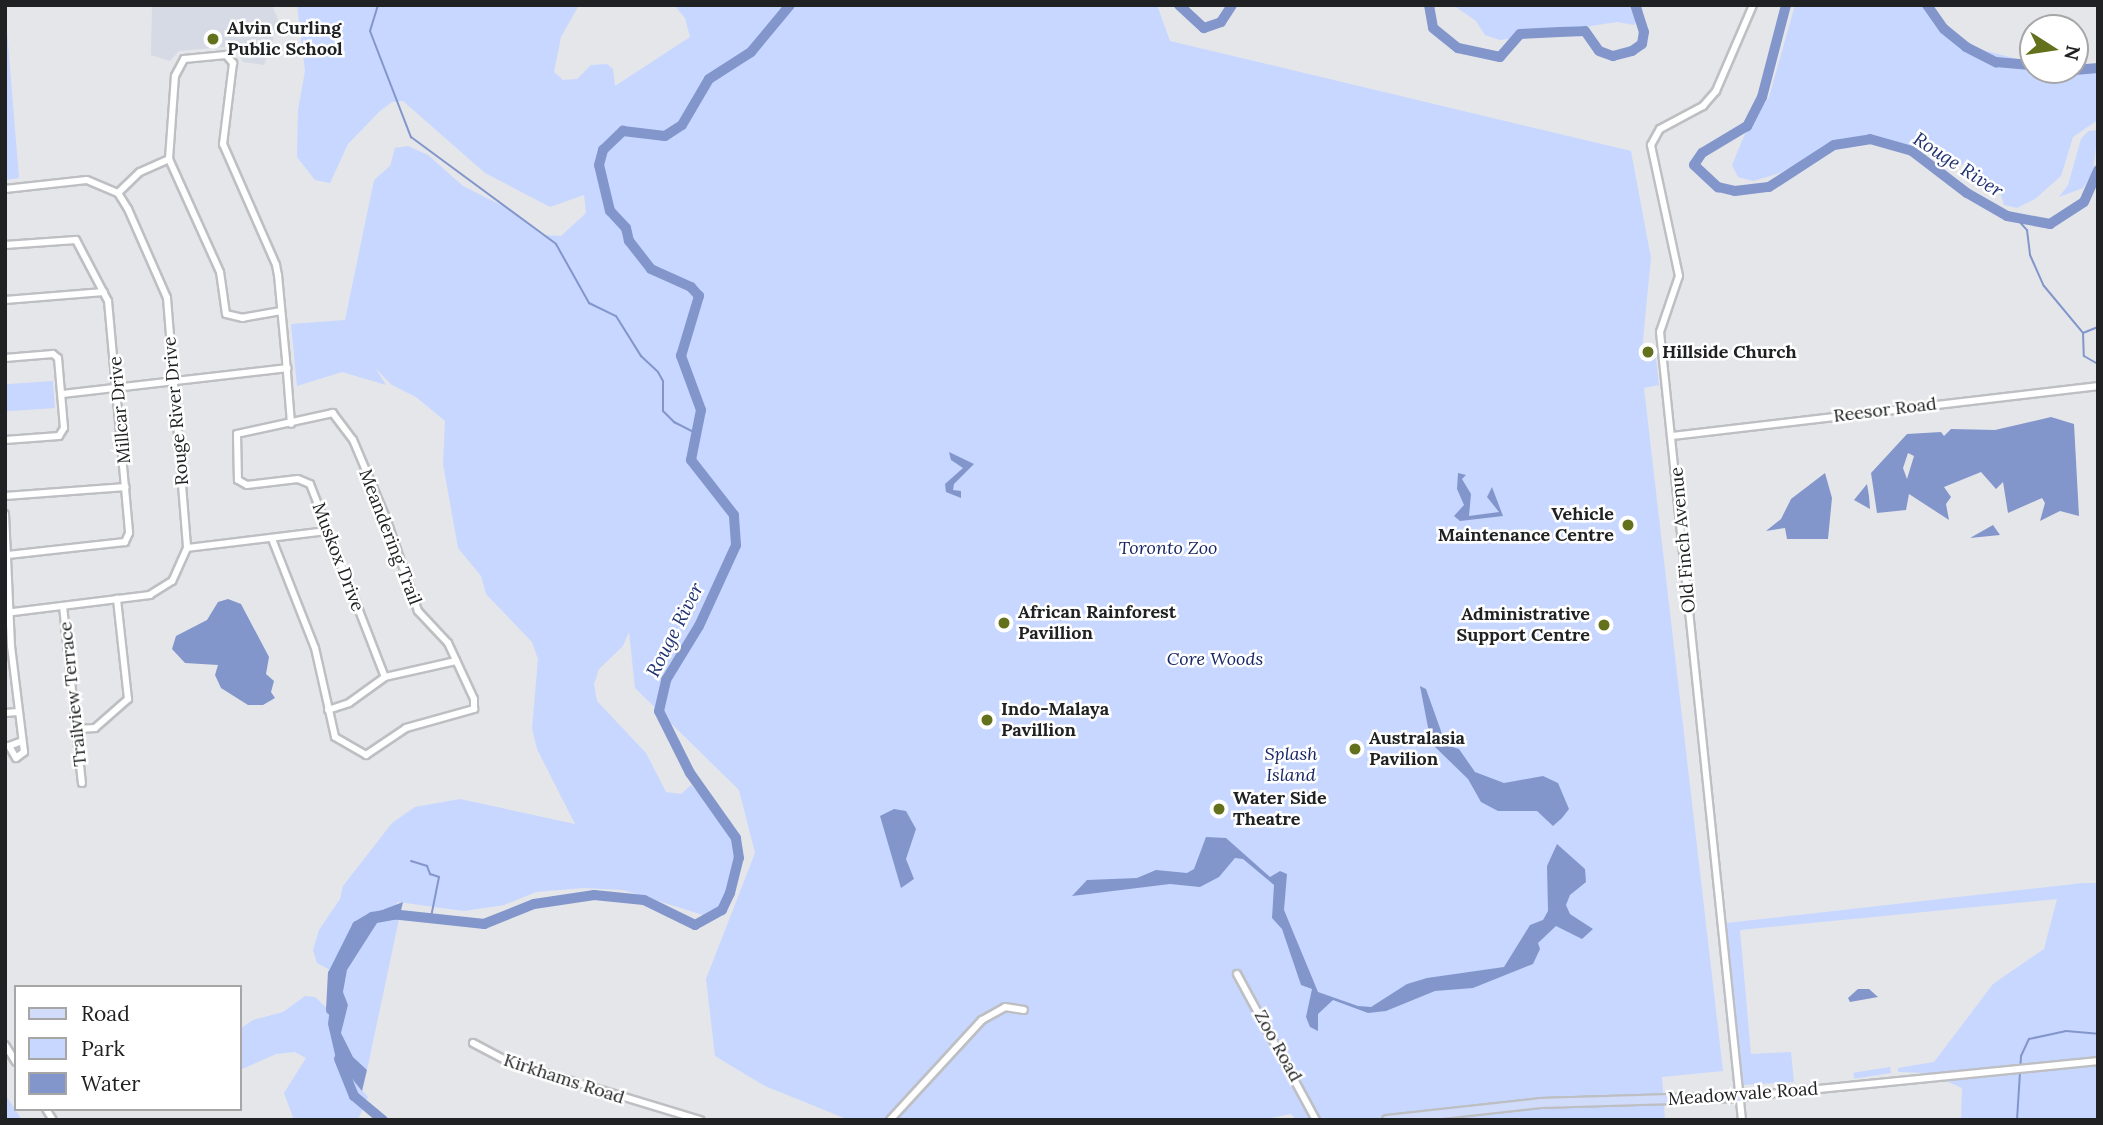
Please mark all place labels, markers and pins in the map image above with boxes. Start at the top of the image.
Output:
place label: Alvin Curling Public School [227,18,343,60]
marker: Alvin Curling Public School [205,31,221,47]
place label: Hillside Church [1662,341,1797,363]
marker: Hillside Church [1640,344,1656,360]
place label: Vehicle Maintenance Centre [1438,504,1614,546]
marker: Vehicle Maintenance Centre [1620,517,1636,533]
place label: African Rainforest Pavillion [1018,602,1176,644]
place label: Administrative Support Centre [1457,604,1590,646]
marker: African Rainforest Pavillion [996,615,1012,631]
marker: Administrative Support Centre [1596,617,1612,633]
place label: Indo-Malaya Pavillion [1001,699,1109,742]
marker: Indo-Malaya Pavillion [979,712,995,728]
place label: Australasia Pavilion [1369,728,1465,770]
marker: Australasia Pavilion [1347,741,1363,757]
place label: Water Side Theatre [1233,788,1327,830]
marker: Water Side Theatre [1211,801,1227,817]

